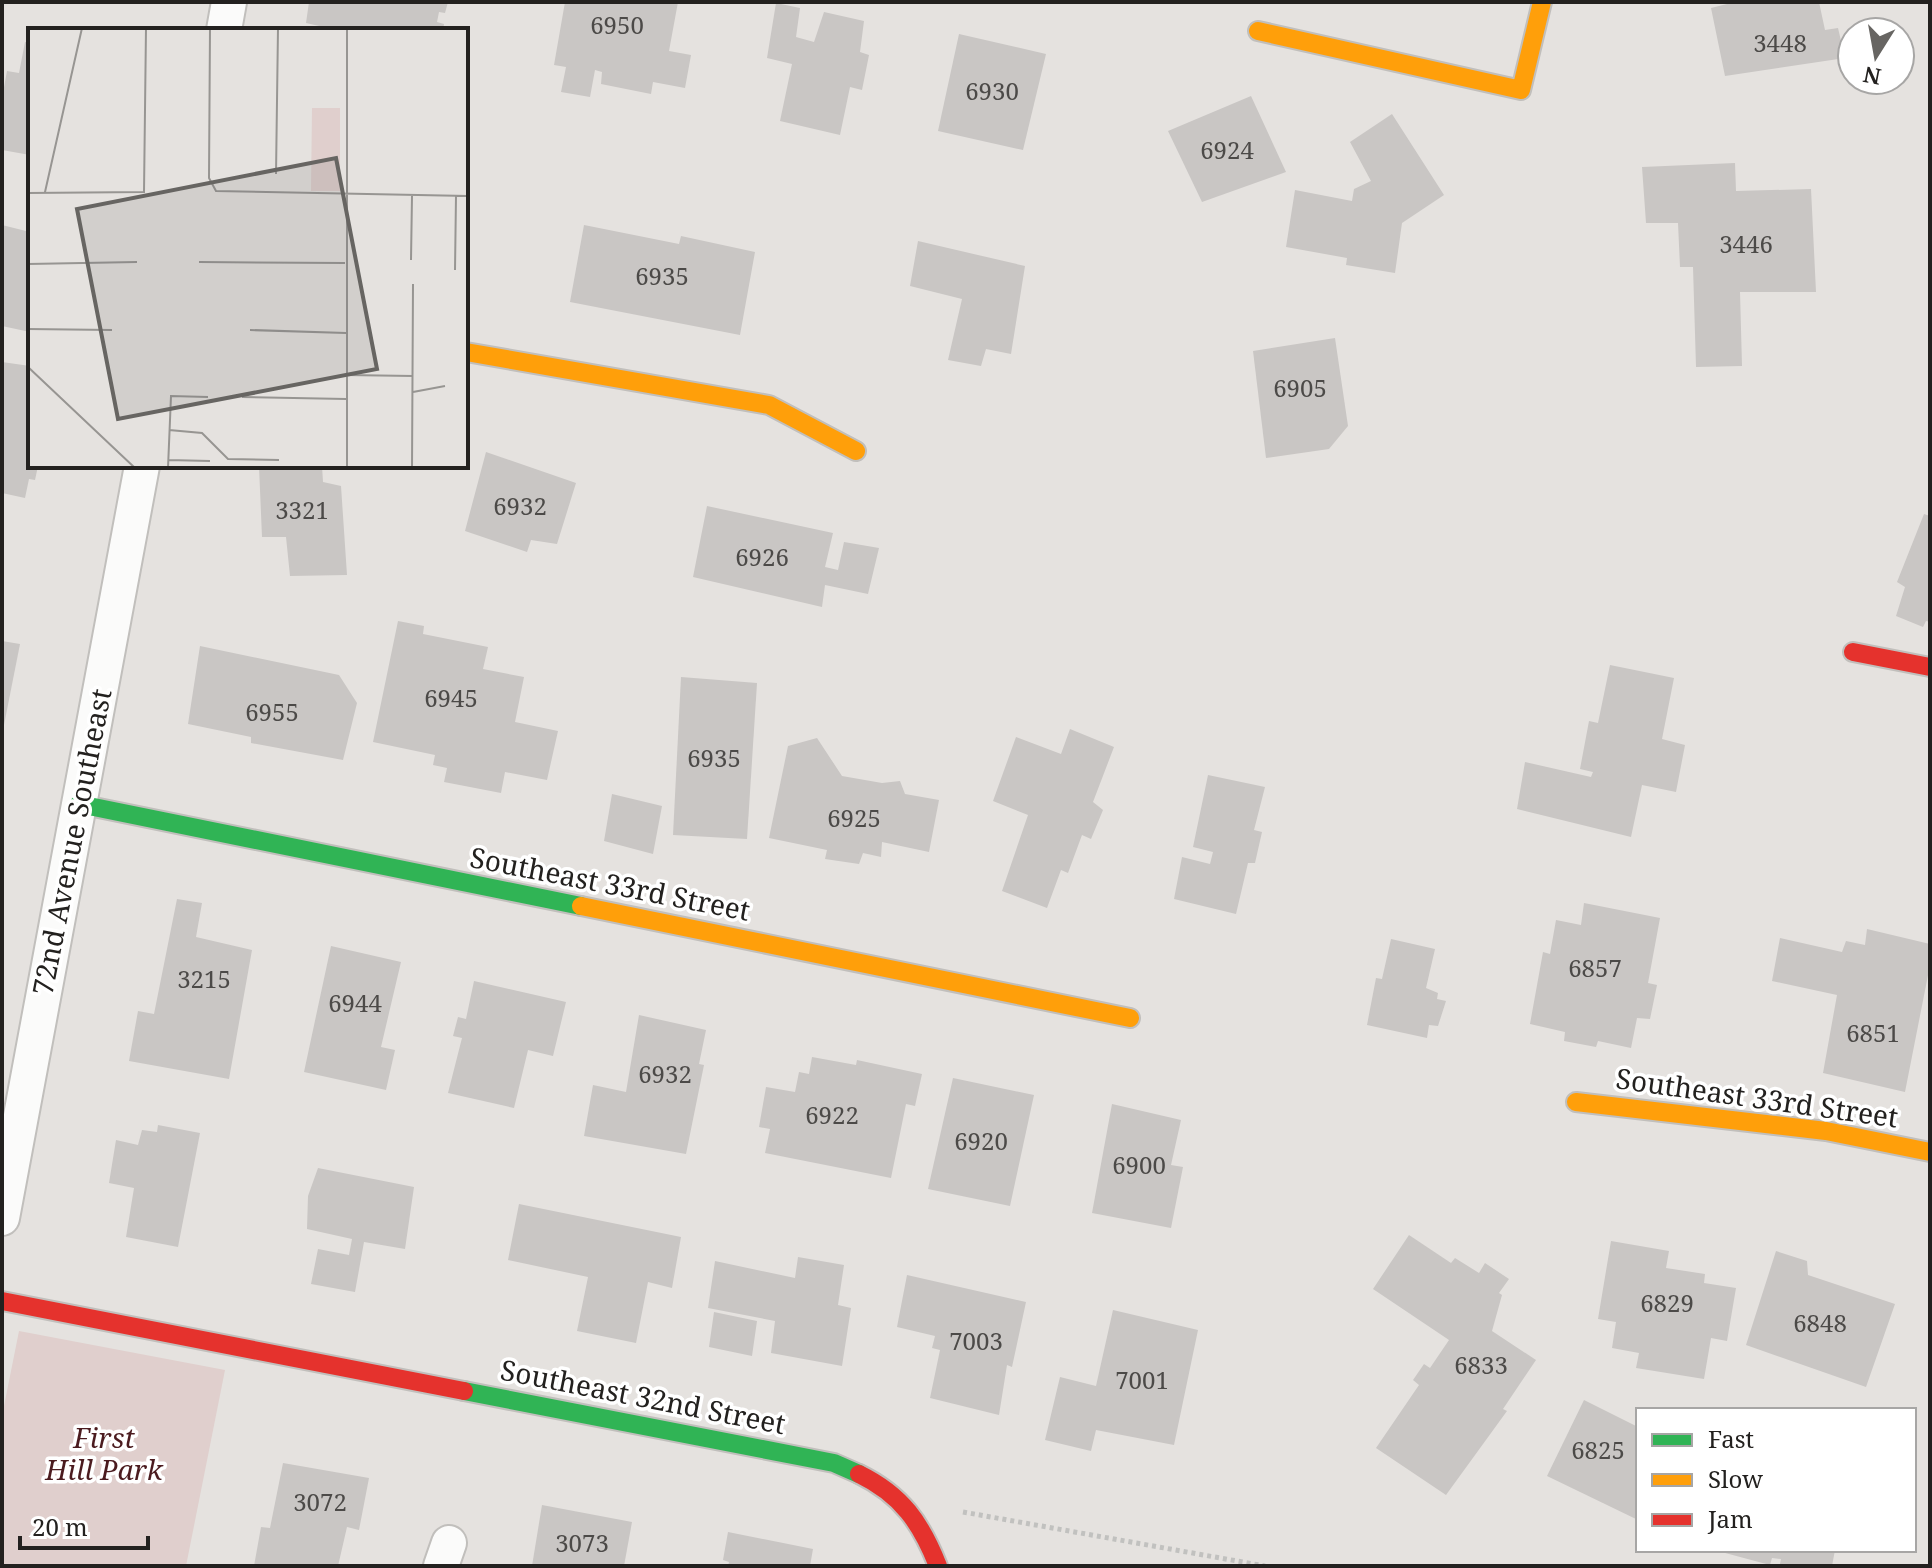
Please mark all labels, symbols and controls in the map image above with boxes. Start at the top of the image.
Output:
house number: 6950 [590,8,644,41]
north arrow [1836,16,1916,96]
house number: 3448 [1753,26,1807,59]
inset map [28,28,468,468]
text: N [1861,60,1883,93]
house number: 6930 [965,74,1019,107]
house number: 6924 [1200,133,1254,166]
house number: 3446 [1719,227,1773,260]
house number: 6935 [635,259,689,292]
house number: 6905 [1273,371,1327,404]
house number: 6932 [493,489,547,522]
house number: 3321 [275,493,329,526]
house number: 6926 [735,540,789,573]
house number: 6945 [424,681,478,714]
street label: 72nd Avenue Southeast [23,685,119,998]
house number: 6955 [245,695,299,728]
house number: 6935 [687,741,741,774]
house number: 6925 [827,801,881,834]
street label: Southeast 33rd Street [467,837,754,929]
house number: 6857 [1568,951,1622,984]
house number: 3215 [177,962,231,995]
house number: 6944 [328,986,382,1019]
house number: 6851 [1846,1016,1900,1049]
house number: 6932 [638,1057,692,1090]
street label: Southeast 33rd Street [1614,1058,1901,1136]
house number: 6922 [805,1098,859,1131]
house number: 6920 [954,1124,1008,1157]
house number: 6900 [1112,1148,1166,1181]
house number: 6829 [1640,1286,1694,1319]
house number: 6848 [1793,1306,1847,1339]
house number: 7003 [949,1324,1003,1357]
house number: 6833 [1454,1348,1508,1381]
street label: Southeast 32nd Street [498,1350,789,1442]
house number: 7001 [1115,1363,1169,1396]
legend [1636,1408,1916,1552]
park label: First Hill Park [44,1418,164,1488]
text: Fast [1708,1422,1754,1455]
house number: 6825 [1571,1433,1625,1466]
text: Slow [1708,1462,1763,1495]
house number: 3072 [293,1485,347,1518]
scale bar [20,1500,148,1550]
text: Jam [1707,1502,1753,1535]
text: 20 m [32,1510,88,1543]
house number: 3073 [555,1526,609,1559]

